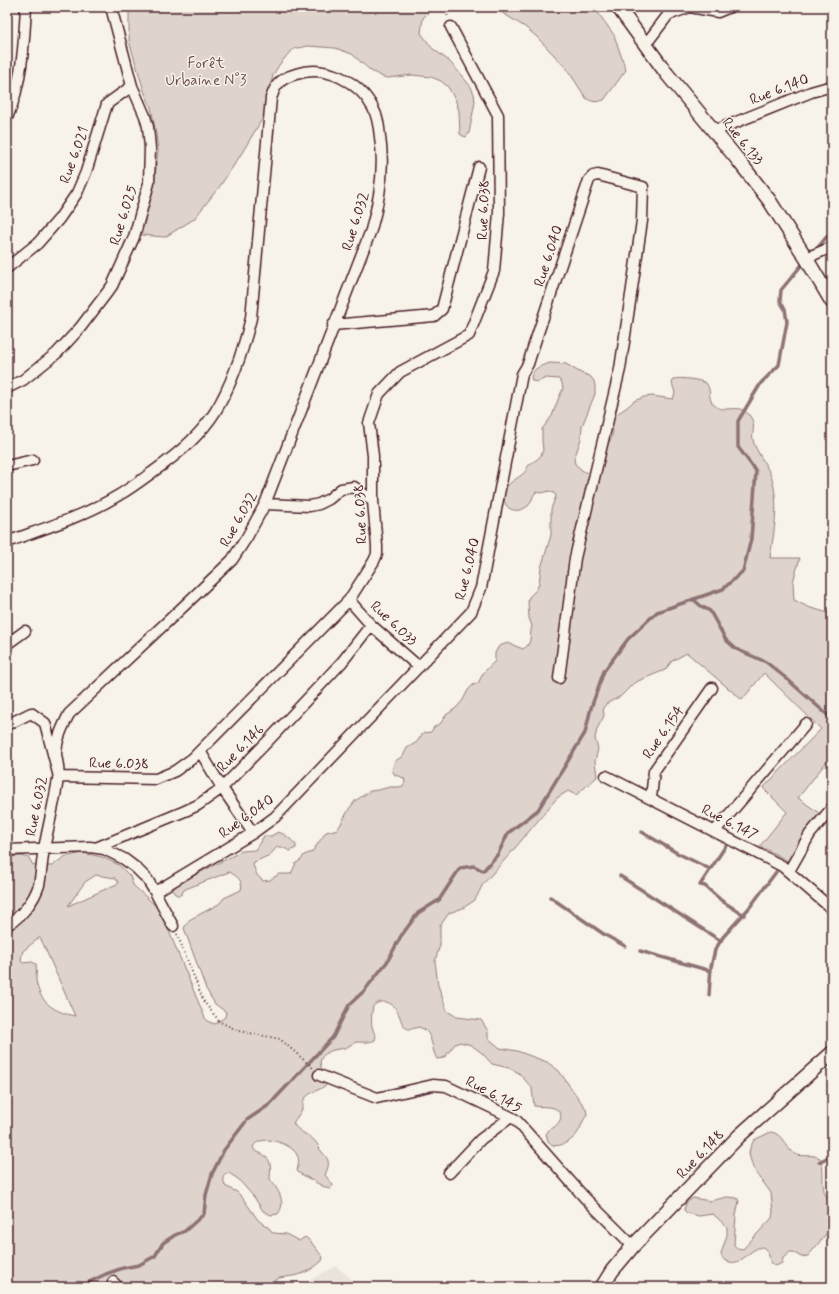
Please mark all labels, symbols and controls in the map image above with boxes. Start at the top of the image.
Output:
park label: Forêt Urbaine N°3 [165,54,247,91]
street label: Rue 6.140 [747,69,812,110]
street label: Rue 6.133 [717,113,768,170]
street label: Rue 6.021 [55,124,94,187]
street label: Rue 6.038 [473,180,495,240]
street label: Rue 6.025 [105,183,143,248]
street label: Rue 6.032 [338,189,374,253]
street label: Rue 6.040 [530,223,568,290]
street label: Rue 6.038 [349,483,373,544]
street label: Rue 6.032 [215,488,262,551]
street label: Rue 6.040 [451,536,485,603]
street label: Rue 6.033 [365,597,421,651]
street label: Rue 6.154 [638,702,689,763]
street label: Rue 6.146 [213,720,269,777]
street label: Rue 6.038 [89,753,149,775]
street label: Rue 6.032 [21,774,53,838]
street label: Rue 6.040 [215,790,278,844]
street label: Rue 6.147 [698,800,761,846]
street label: Rue 6.145 [462,1072,525,1118]
street label: Rue 6.148 [672,1126,729,1184]

